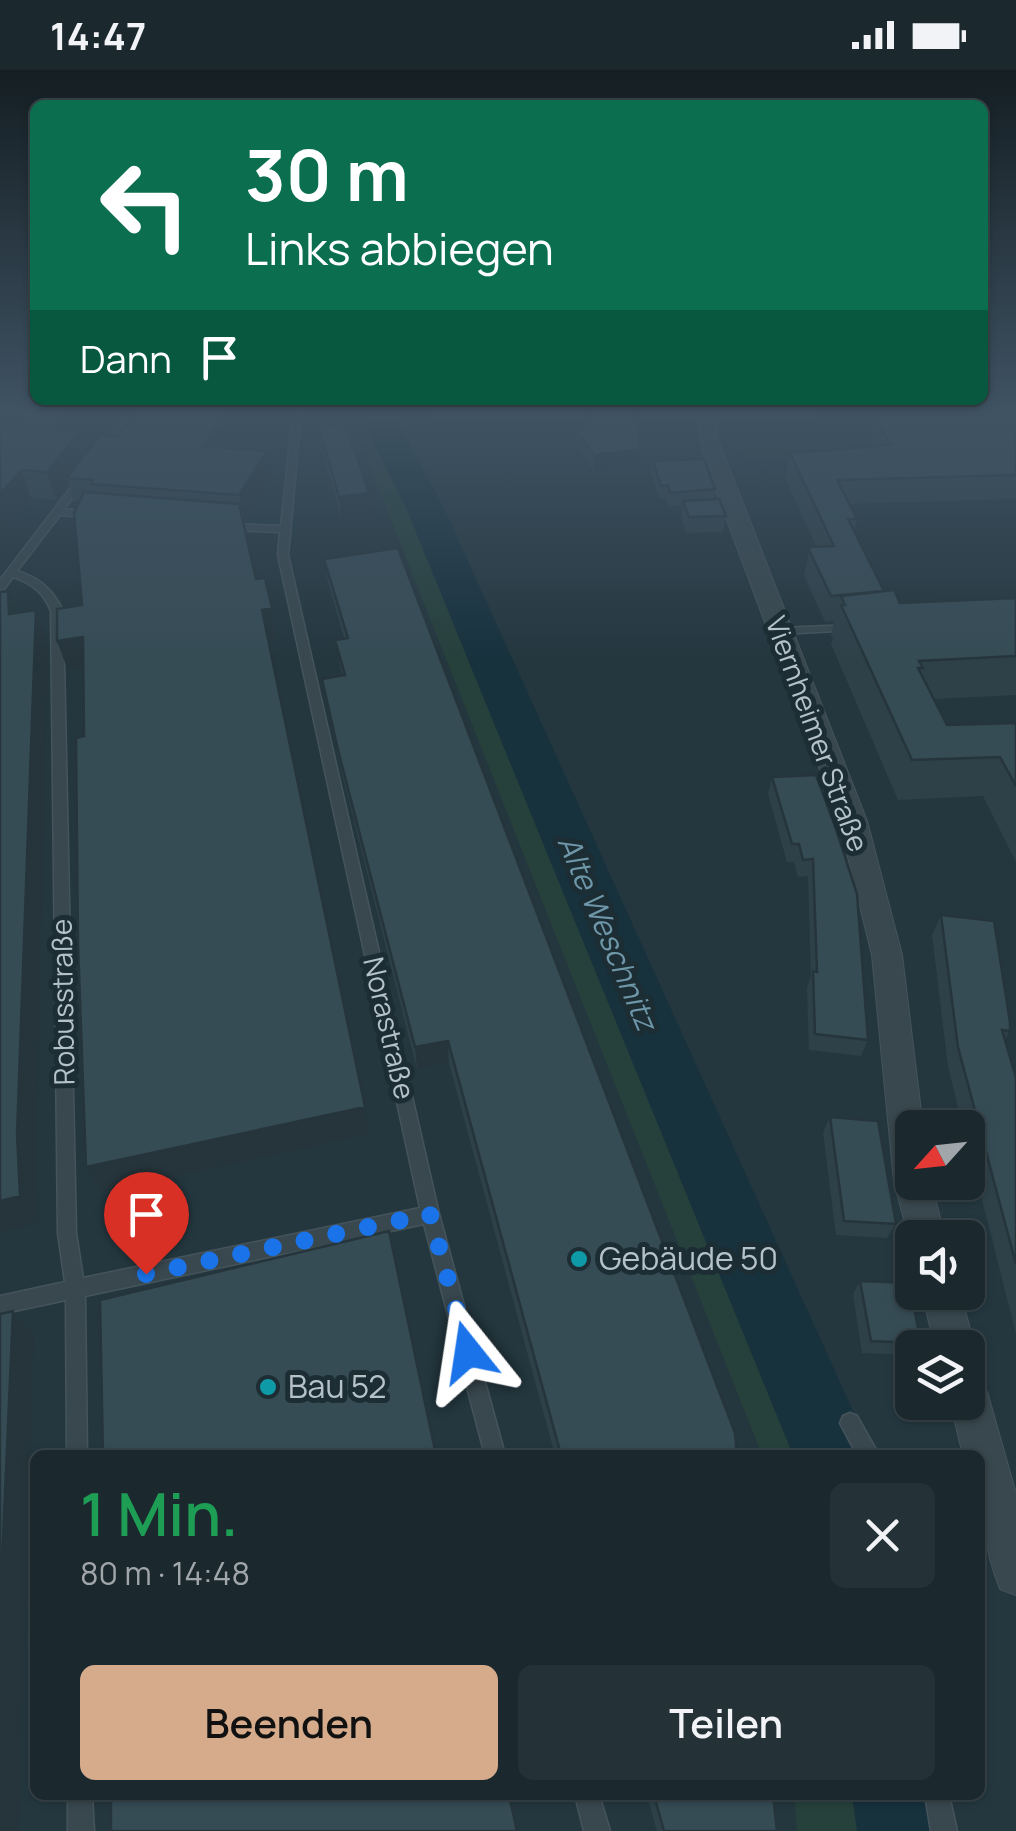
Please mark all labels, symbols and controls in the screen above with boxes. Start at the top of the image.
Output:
text: 14:47 [50,9,146,61]
text: 30 m [245,126,409,222]
icon: left [80,140,210,270]
text: Links abbiegen [245,217,554,279]
icon: arrive [192,330,247,385]
text: Dann [80,332,172,384]
street label: Viernheimer Straße [758,611,878,857]
water label: Alte Weschnitz [549,829,669,1039]
street label: Robusstraße [42,919,82,1085]
street label: Norastraße [355,953,425,1103]
north arrow [895,1110,985,1200]
map controls [895,1110,985,1420]
pin [104,1172,189,1275]
icon: arrive [119,1187,174,1242]
button: sound [895,1220,985,1310]
place label: Gebäude 50 [599,1236,778,1280]
marker: Gebäude 50 [568,1248,590,1270]
position arrow [416,1300,520,1404]
button: layers [895,1330,985,1420]
place label: Bau 52 [288,1364,387,1408]
marker: Bau 52 [257,1376,279,1398]
text: 1 Min. [80,1472,238,1554]
button: close [830,1483,935,1588]
text: 80 m · 14:48 [80,1551,250,1595]
button: Beenden [80,1665,498,1780]
button: Teilen [518,1665,935,1780]

